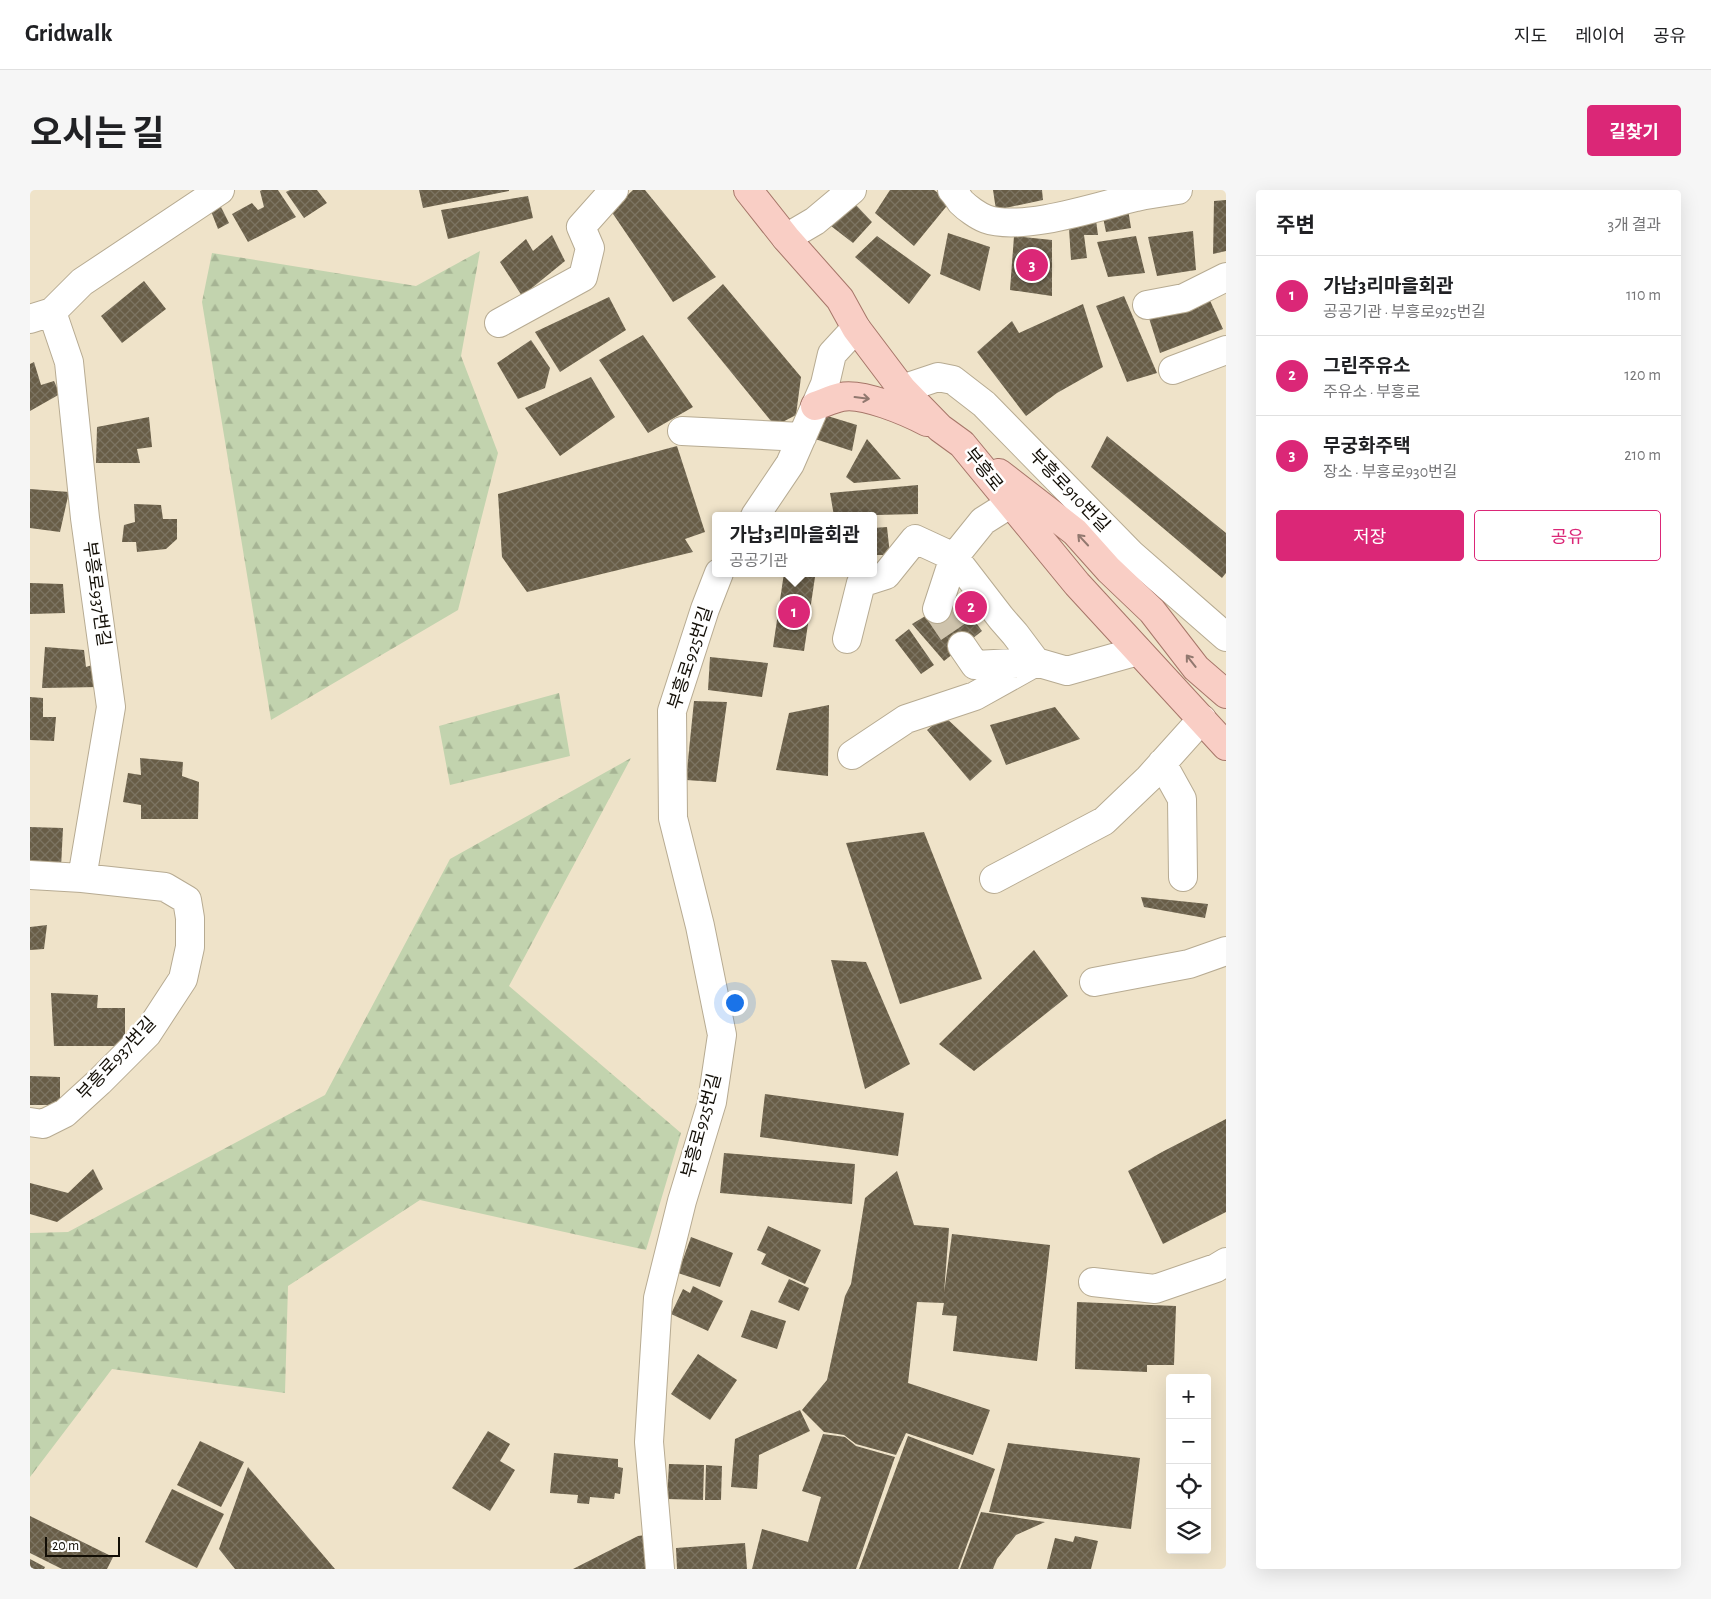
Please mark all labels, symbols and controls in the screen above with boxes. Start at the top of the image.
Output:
text: Gridwalk [25,22,112,46]
text: 지도 [1514,28,1547,46]
text: 레이어 [1575,28,1625,46]
text: 공유 [1653,28,1686,46]
button: 길찾기 [1587,105,1681,156]
text: 오시는 길 [30,117,164,152]
text: 주변 [1276,215,1315,236]
text: 3개 결과 [1608,217,1661,233]
pin: 3 [1016,246,1048,284]
text: 가납3리마을회관 [1323,277,1454,296]
text: 1 [1289,287,1295,303]
text: 110 m [1626,287,1661,303]
text: 공공기관 · 부흥로925번길 [1323,304,1486,320]
text: 그린주유소 [1323,357,1410,376]
text: 2 [1288,367,1296,383]
text: 120 m [1624,367,1661,383]
text: 주유소 · 부흥로 [1323,384,1420,400]
one-way arrow [854,393,870,403]
text: 무궁화주택 [1323,437,1410,456]
street label: 부흥로 [960,444,1007,495]
street label: 부흥로910번길 [1025,445,1114,536]
text: 3 [1289,447,1295,463]
text: 210 m [1624,447,1661,463]
text: 장소 · 부흥로930번길 [1323,464,1458,480]
button: 저장 [1276,510,1464,561]
button: 공유 [1474,510,1661,561]
popup [712,512,877,577]
text: 가납3리마을회관 [729,526,860,545]
one-way arrow [1077,534,1089,547]
street label: 부흥로937번길 [80,540,114,648]
text: 공공기관 [729,553,788,569]
pin: 2 [955,588,987,626]
pin: 1 [778,593,810,631]
street label: 부흥로925번길 [664,604,716,712]
one-way arrow [1185,655,1196,668]
your location [722,990,748,1016]
street label: 부흥로937번길 [73,1013,160,1104]
street label: 부흥로925번길 [678,1071,725,1180]
map controls [1166,1374,1211,1554]
button: + [1166,1374,1211,1419]
button: − [1166,1419,1211,1464]
button: locate [1166,1464,1211,1509]
button: layers [1166,1509,1211,1554]
scale bar [45,1534,120,1557]
text: 20 m [52,1539,79,1553]

